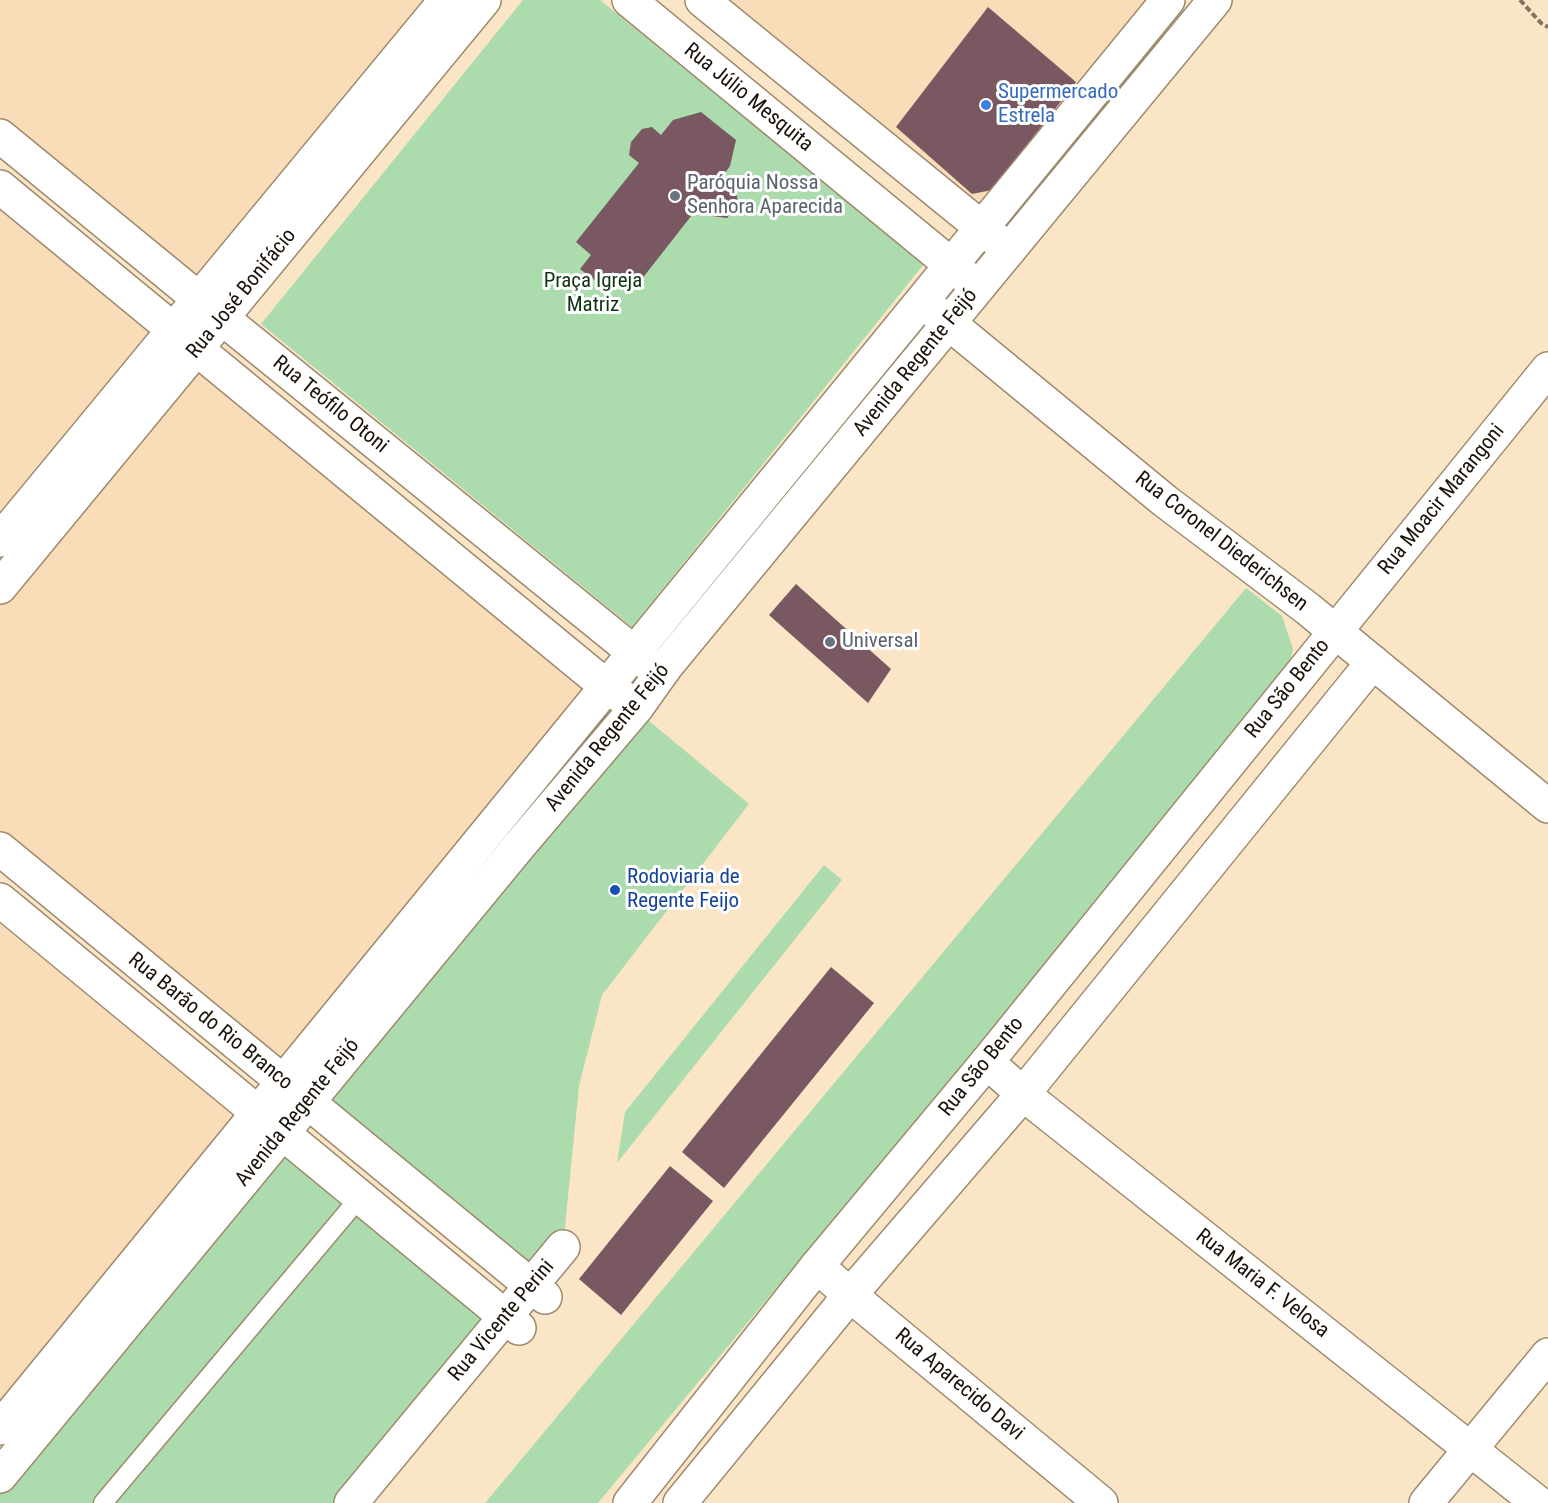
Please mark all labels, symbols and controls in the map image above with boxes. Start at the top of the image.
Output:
street label: Rua Júlio Mesquita [678,38,818,158]
place label: Supermercado Estrela [998,80,1118,130]
marker: Supermercado Estrela [979,98,993,112]
place label: Paróquia Nossa Senhora Aparecida [687,171,843,221]
marker: Paróquia Nossa Senhora Aparecida [668,189,682,203]
street label: Rua José Bonifácio [182,224,302,364]
park label: Praça Igreja Matriz [544,269,642,319]
street label: Avenida Regente Feijó [849,284,983,442]
street label: Rua Teófilo Otoni [267,351,393,459]
street label: Rua Moacir Marangoni [1374,420,1510,580]
street label: Rua Coronel Diederichsen [1129,467,1313,617]
place label: Universal [842,629,918,655]
street label: Rua São Bento [1240,634,1336,744]
marker: Universal [823,635,837,649]
street label: Avenida Regente Feijó [541,659,675,817]
place label: Rodoviaria de Regente Feijo [627,865,740,915]
marker: Rodoviaria de Regente Feijo [608,883,622,897]
street label: Rua Barão do Rio Branco [123,948,297,1096]
street label: Rua São Bento [934,1012,1030,1122]
street label: Avenida Regente Feijó [231,1034,365,1192]
street label: Rua Maria F. Velosa [1190,1224,1334,1344]
street label: Rua Vicente Perini [444,1255,560,1387]
street label: Rua Aparecido Davi [889,1324,1029,1446]

